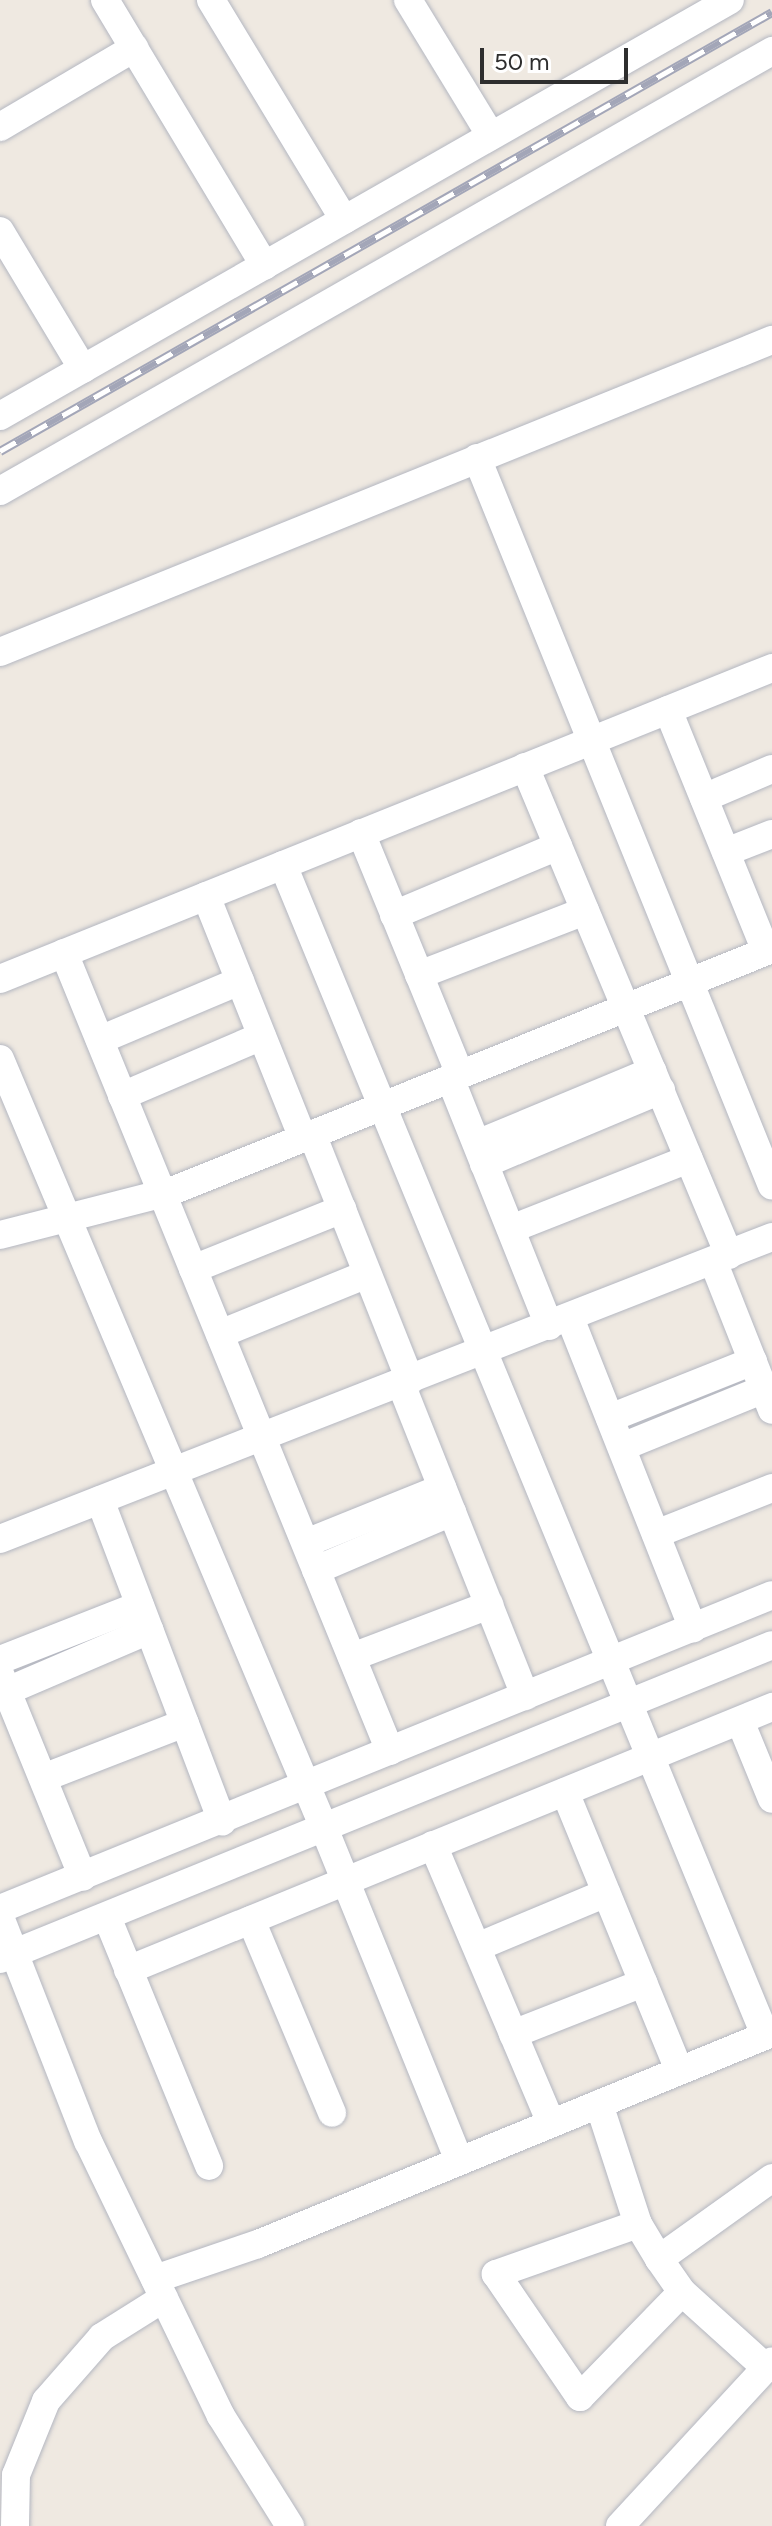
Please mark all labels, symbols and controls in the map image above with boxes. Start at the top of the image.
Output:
scale bar [484,32,632,82]
text: 50 m [494,47,550,76]

